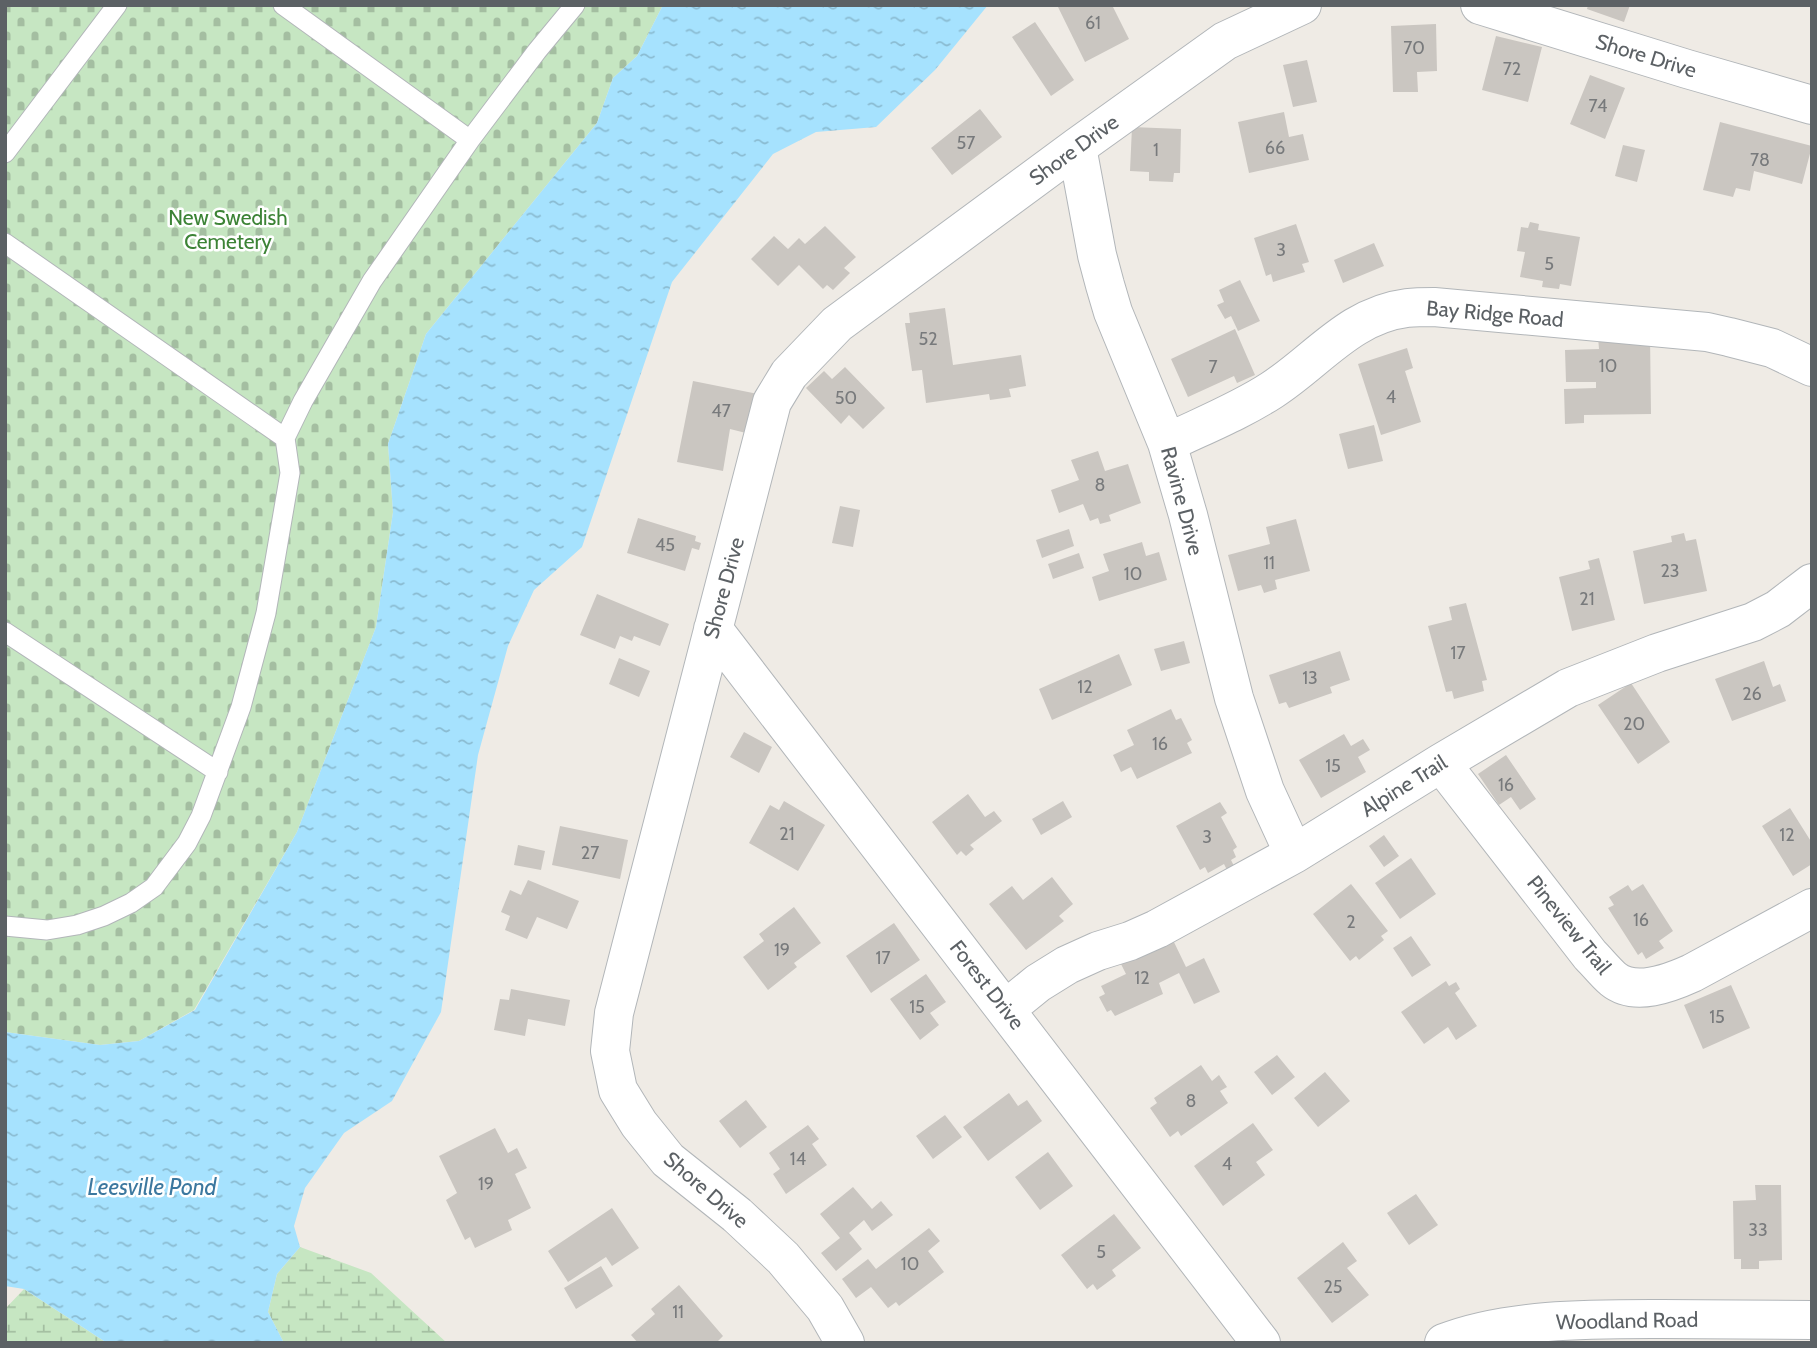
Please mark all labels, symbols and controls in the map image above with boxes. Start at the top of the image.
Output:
house number: 61 [1085,12,1101,34]
street label: Shore Drive [1593,28,1700,83]
house number: 70 [1403,37,1425,59]
house number: 72 [1503,58,1521,80]
house number: 74 [1589,95,1607,117]
street label: Shore Drive [1024,109,1123,190]
house number: 57 [957,132,975,154]
house number: 66 [1265,137,1285,159]
house number: 1 [1153,139,1159,161]
house number: 78 [1750,149,1770,171]
park label: New Swedish Cemetery [168,205,288,254]
house number: 3 [1276,239,1286,261]
house number: 5 [1544,253,1554,275]
street label: Bay Ridge Road [1425,295,1565,332]
house number: 52 [918,328,938,350]
house number: 10 [1599,355,1617,377]
house number: 7 [1208,356,1218,378]
house number: 4 [1386,386,1396,408]
house number: 50 [835,387,857,409]
house number: 47 [711,400,731,422]
street label: Ravine Drive [1156,444,1209,558]
house number: 8 [1095,474,1105,496]
house number: 45 [655,534,675,556]
street label: Shore Drive [698,534,749,641]
house number: 11 [1263,552,1275,574]
house number: 23 [1660,560,1680,582]
house number: 10 [1124,563,1142,585]
house number: 21 [1579,588,1595,610]
house number: 17 [1451,642,1465,664]
house number: 13 [1302,667,1318,689]
house number: 12 [1077,676,1093,698]
house number: 26 [1742,683,1762,705]
house number: 20 [1623,713,1645,735]
house number: 16 [1152,733,1168,755]
street label: Alpine Trail [1356,749,1451,822]
house number: 15 [1325,755,1341,777]
house number: 16 [1498,774,1514,796]
house number: 21 [779,823,795,845]
house number: 12 [1779,824,1795,846]
house number: 3 [1202,826,1212,848]
house number: 27 [581,842,599,864]
street label: Pineview Trail [1522,870,1617,979]
house number: 16 [1633,909,1649,931]
house number: 2 [1346,911,1356,933]
street label: Forest Drive [945,935,1030,1034]
house number: 19 [774,939,790,961]
house number: 17 [876,947,890,969]
house number: 12 [1134,967,1150,989]
house number: 15 [909,996,925,1018]
house number: 15 [1709,1006,1725,1028]
house number: 8 [1186,1090,1196,1112]
street label: Shore Drive [659,1146,754,1233]
house number: 14 [790,1148,806,1170]
house number: 4 [1222,1153,1232,1175]
water label: Leesville Pond [87,1173,218,1201]
house number: 19 [478,1173,494,1195]
house number: 33 [1748,1219,1768,1241]
house number: 5 [1096,1241,1106,1263]
house number: 10 [901,1253,919,1275]
house number: 25 [1323,1276,1343,1298]
house number: 11 [672,1301,684,1323]
street label: Woodland Road [1556,1307,1698,1334]

